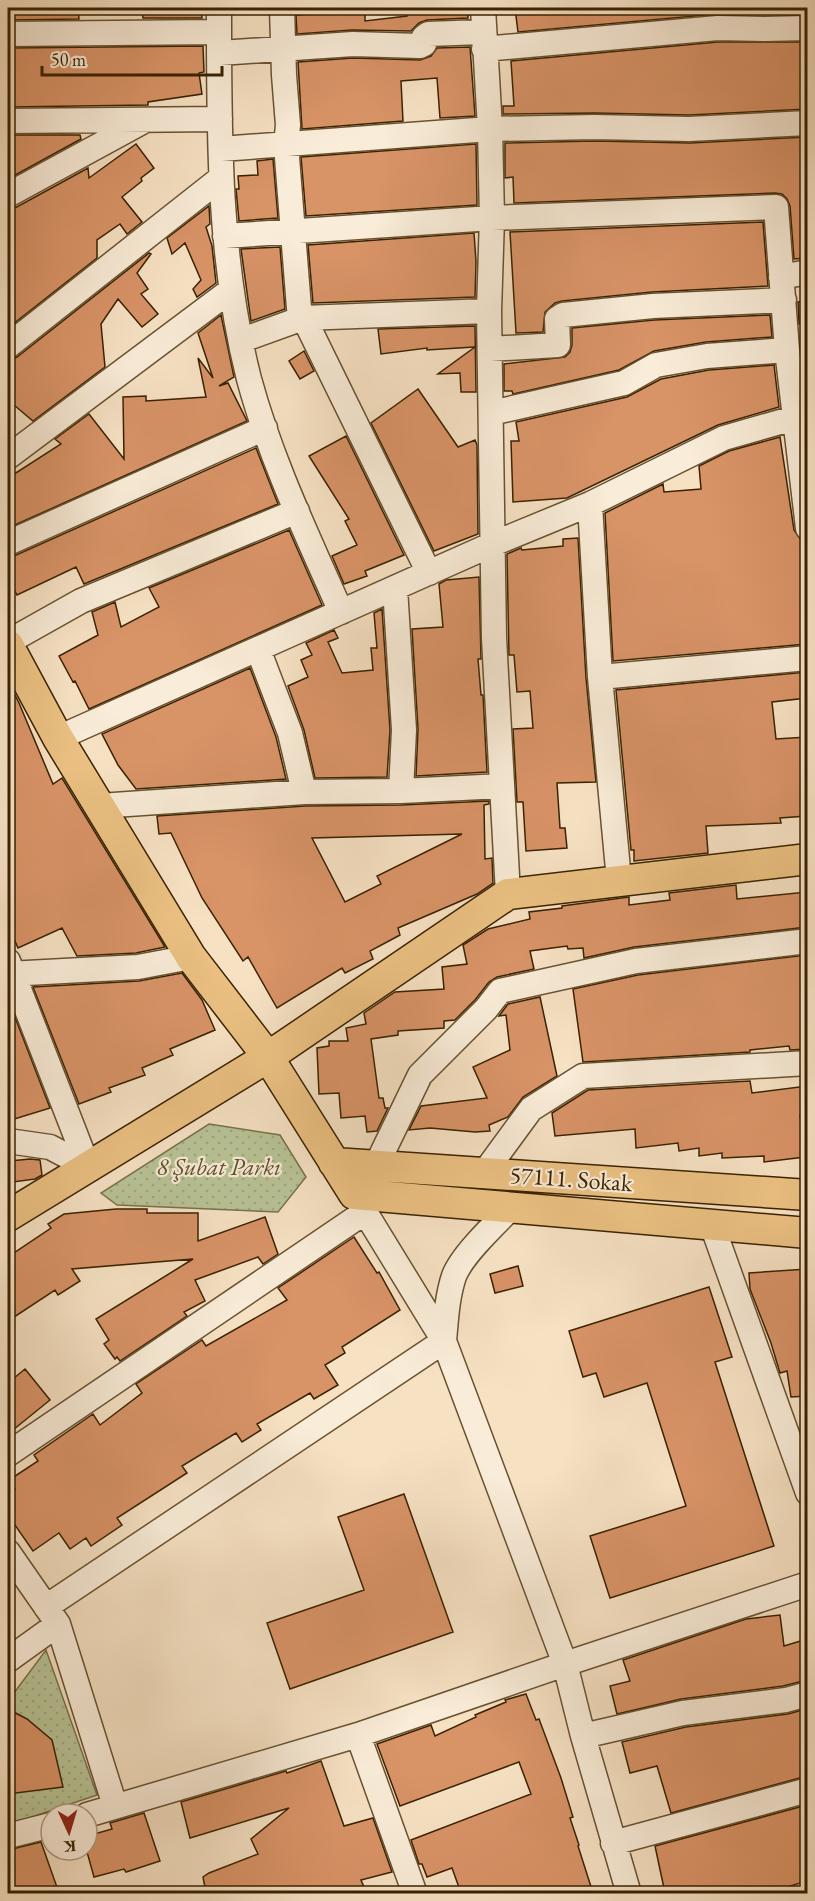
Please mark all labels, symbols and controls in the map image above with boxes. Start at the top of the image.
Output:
scale bar [42,39,222,77]
text: 50 m [51,48,86,71]
park label: 8 Şubat Parkı [157,1151,281,1182]
street label: 57111. Sokak [509,1159,634,1198]
north arrow [39,1802,99,1862]
text: K [62,1836,77,1857]

